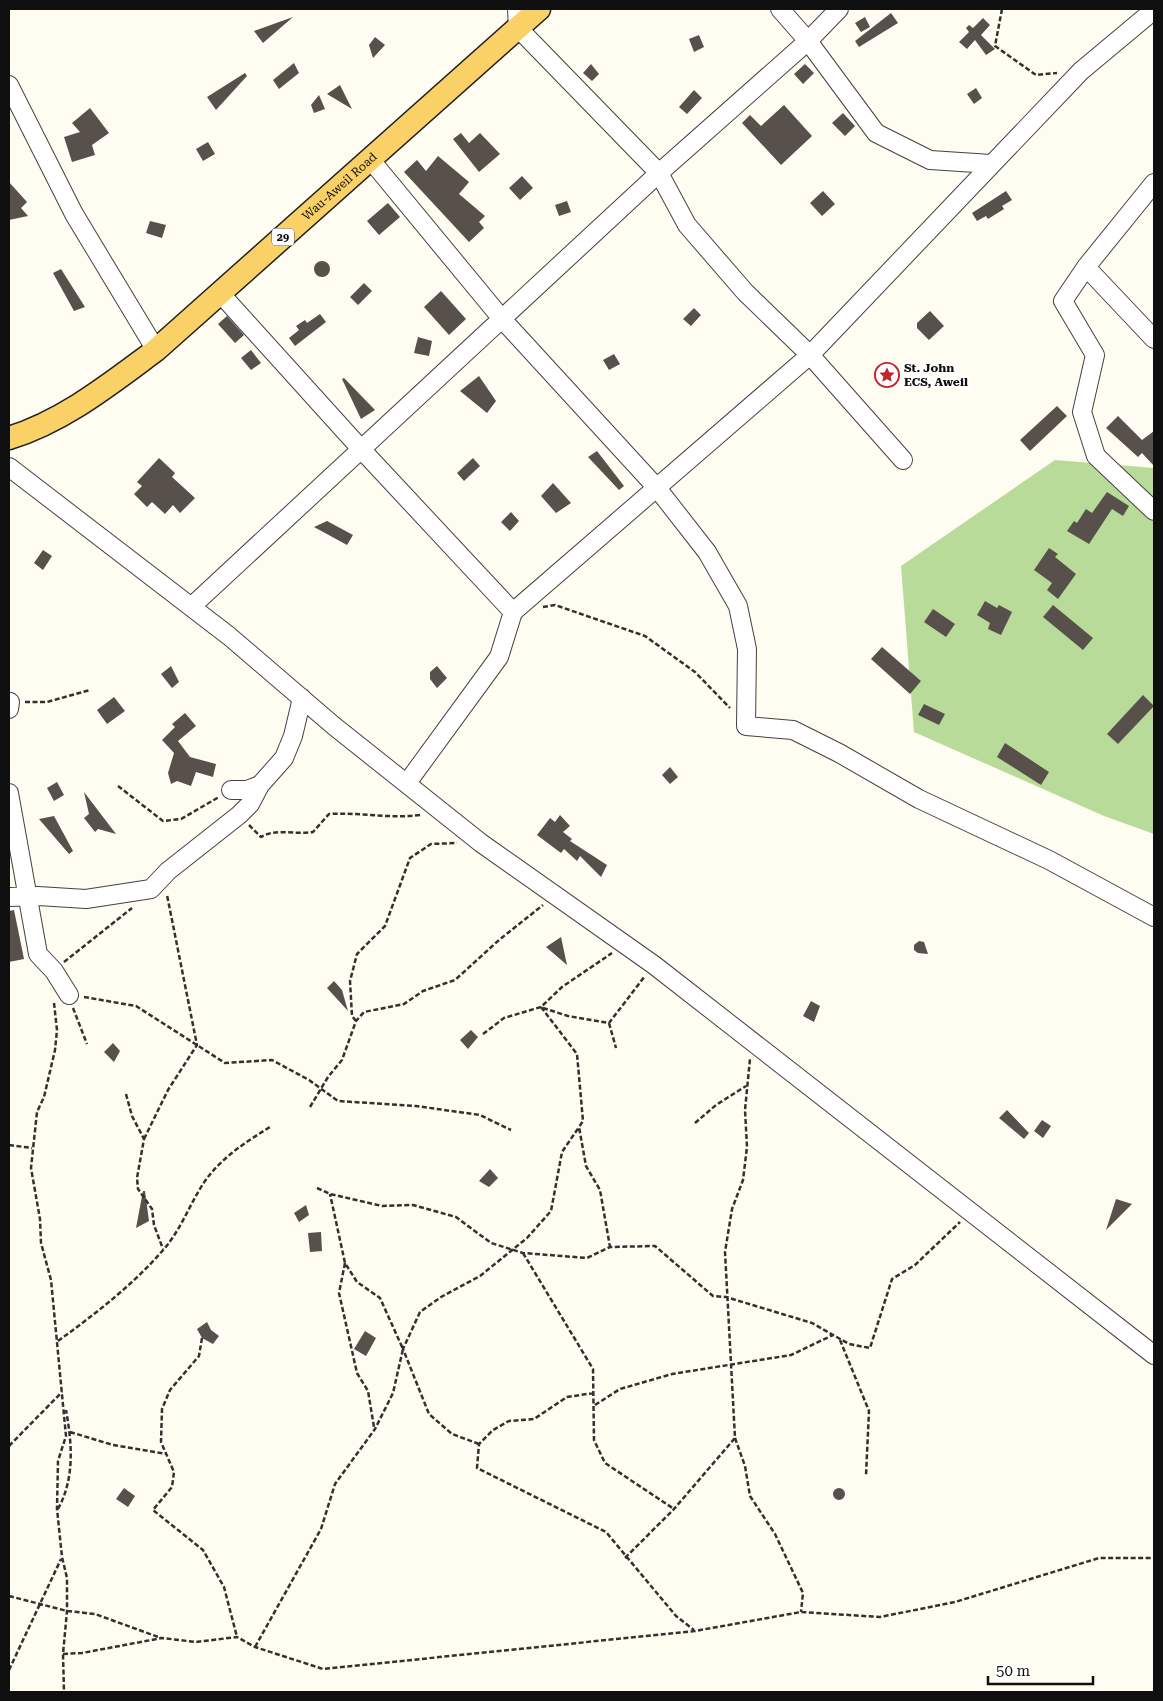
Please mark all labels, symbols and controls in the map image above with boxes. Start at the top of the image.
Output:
street label: Wau-Aweil Road [299,150,380,223]
road number: 29 [272,228,294,246]
place label: St. John ECS, Aweil [904,361,968,389]
place icon: St. John ECS, Aweil [874,362,900,388]
scale bar [988,1654,1093,1686]
text: 50 m [996,1662,1031,1680]

